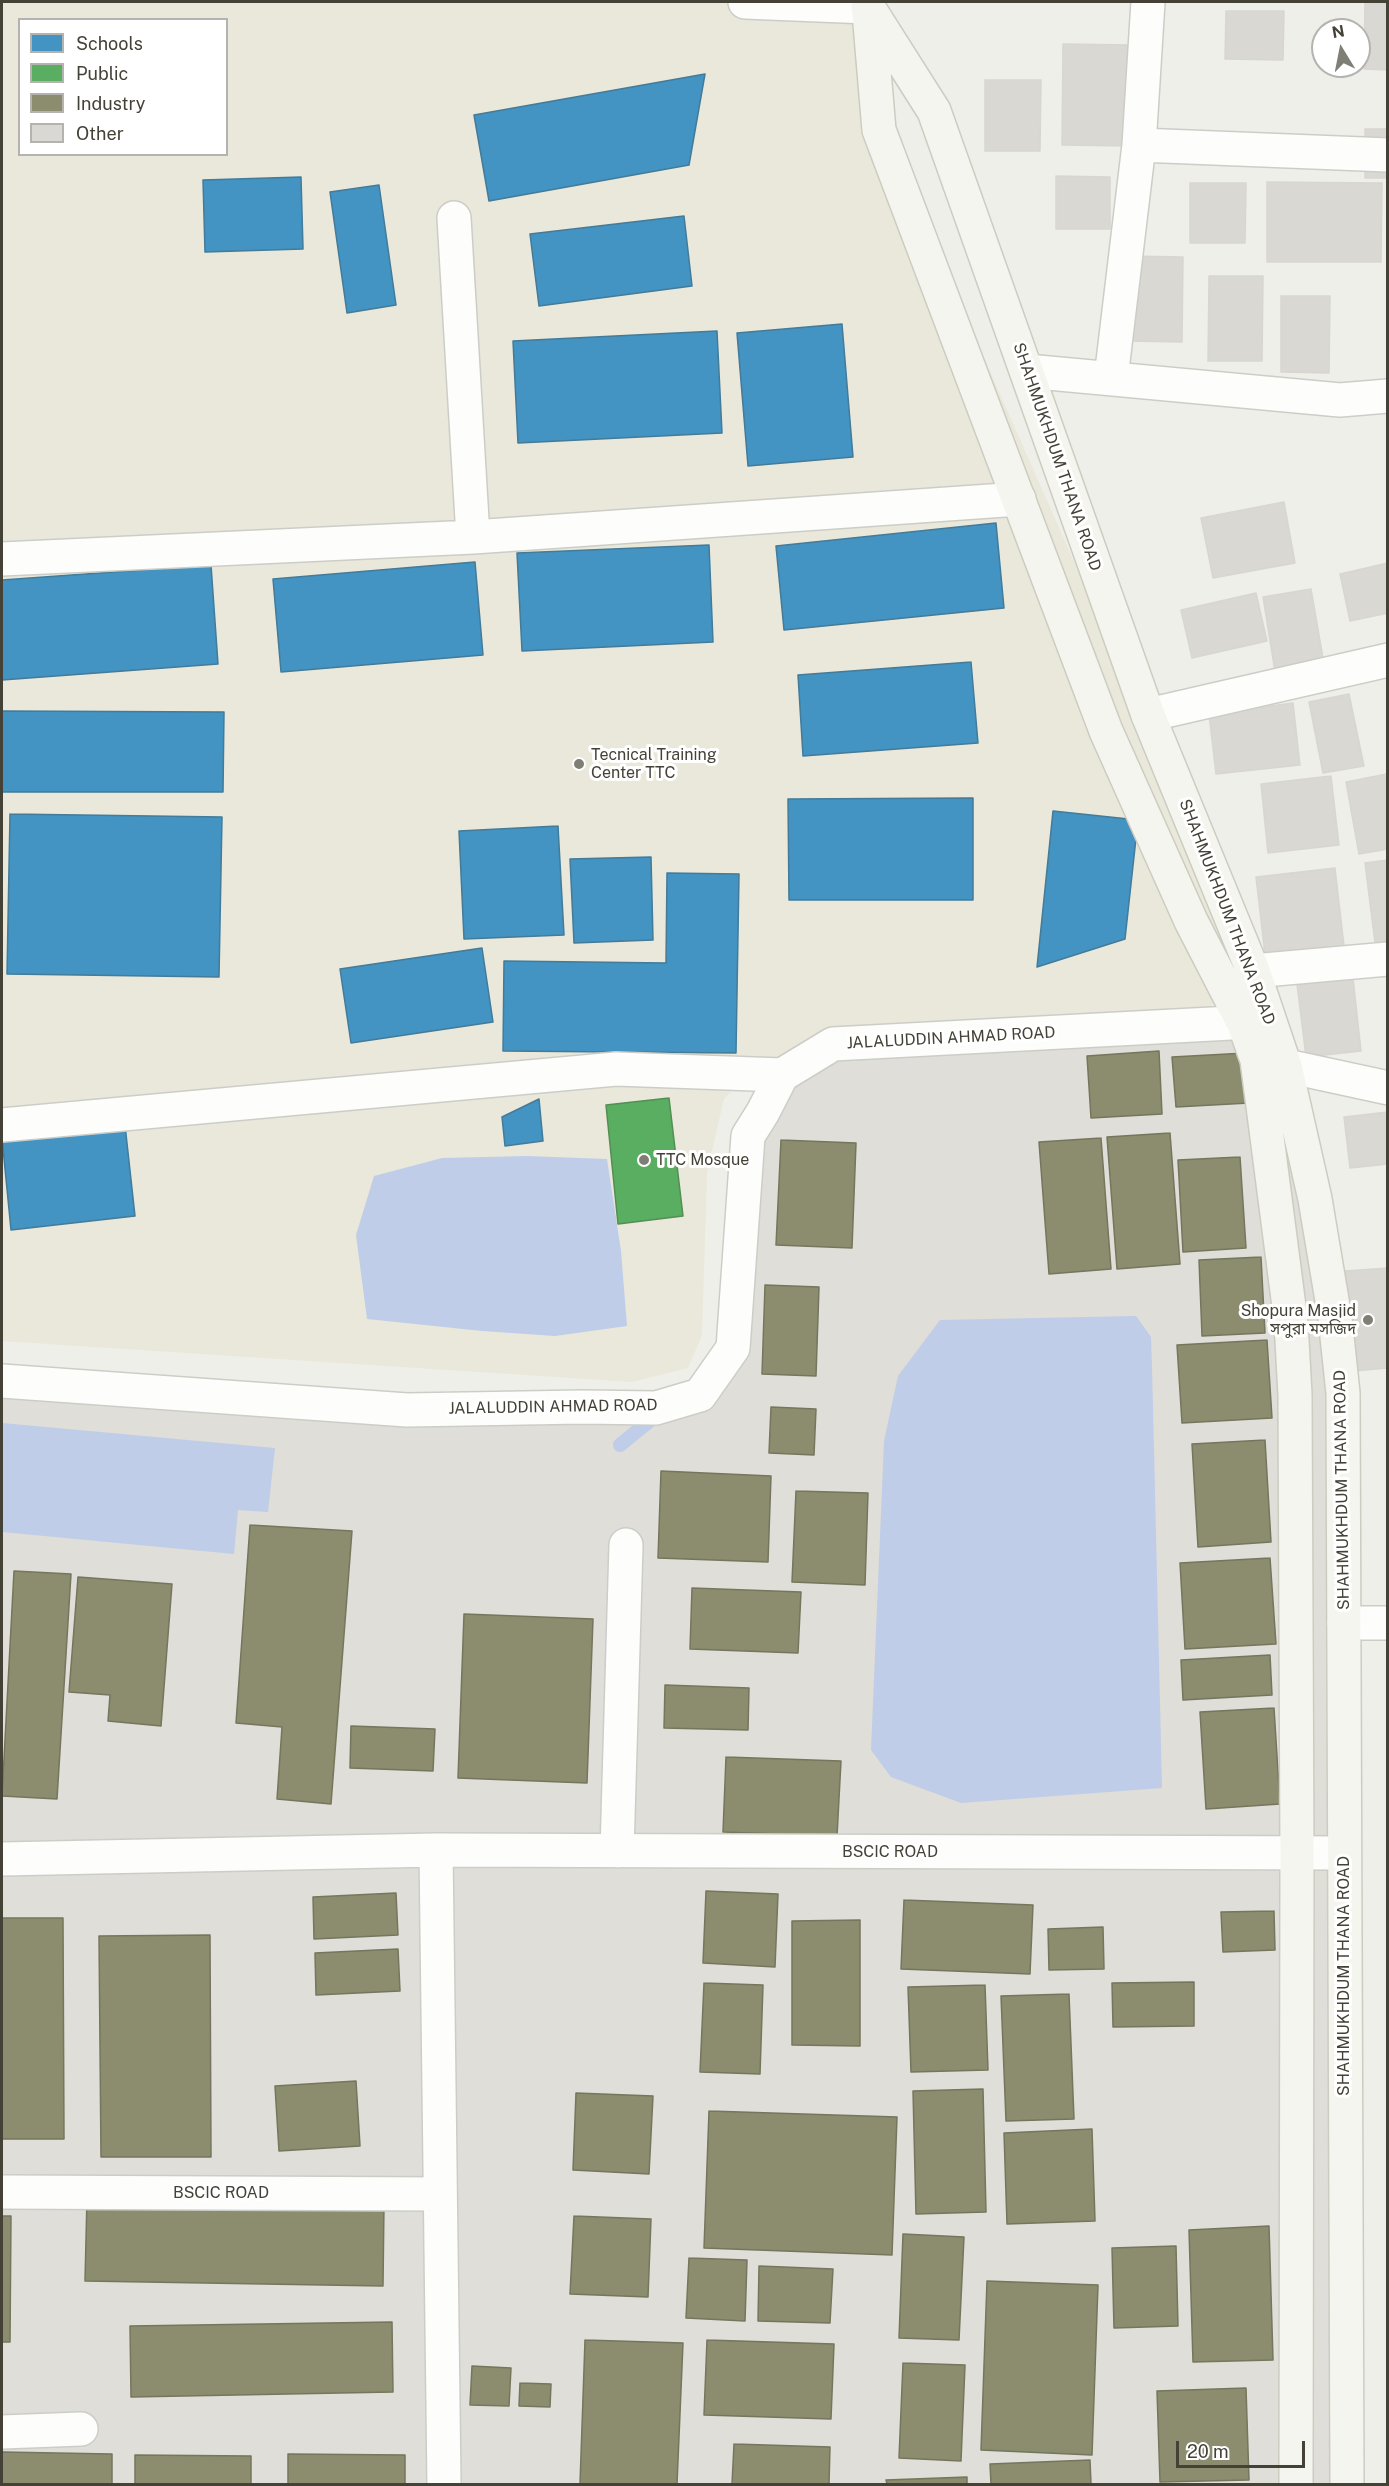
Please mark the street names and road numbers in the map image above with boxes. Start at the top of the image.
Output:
street label: SHAHMUKHDUM THANA ROAD [1009,340,1105,574]
street label: SHAHMUKHDUM THANA ROAD [1175,796,1279,1028]
street label: JALALUDDIN AHMAD ROAD [846,1023,1056,1053]
street label: SHAHMUKHDUM THANA ROAD [1330,1370,1354,1610]
street label: JALALUDDIN AHMAD ROAD [448,1396,658,1418]
street label: BSCIC ROAD [842,1842,938,1862]
street label: SHAHMUKHDUM THANA ROAD [1334,1856,1354,2096]
street label: BSCIC ROAD [173,2183,269,2203]

